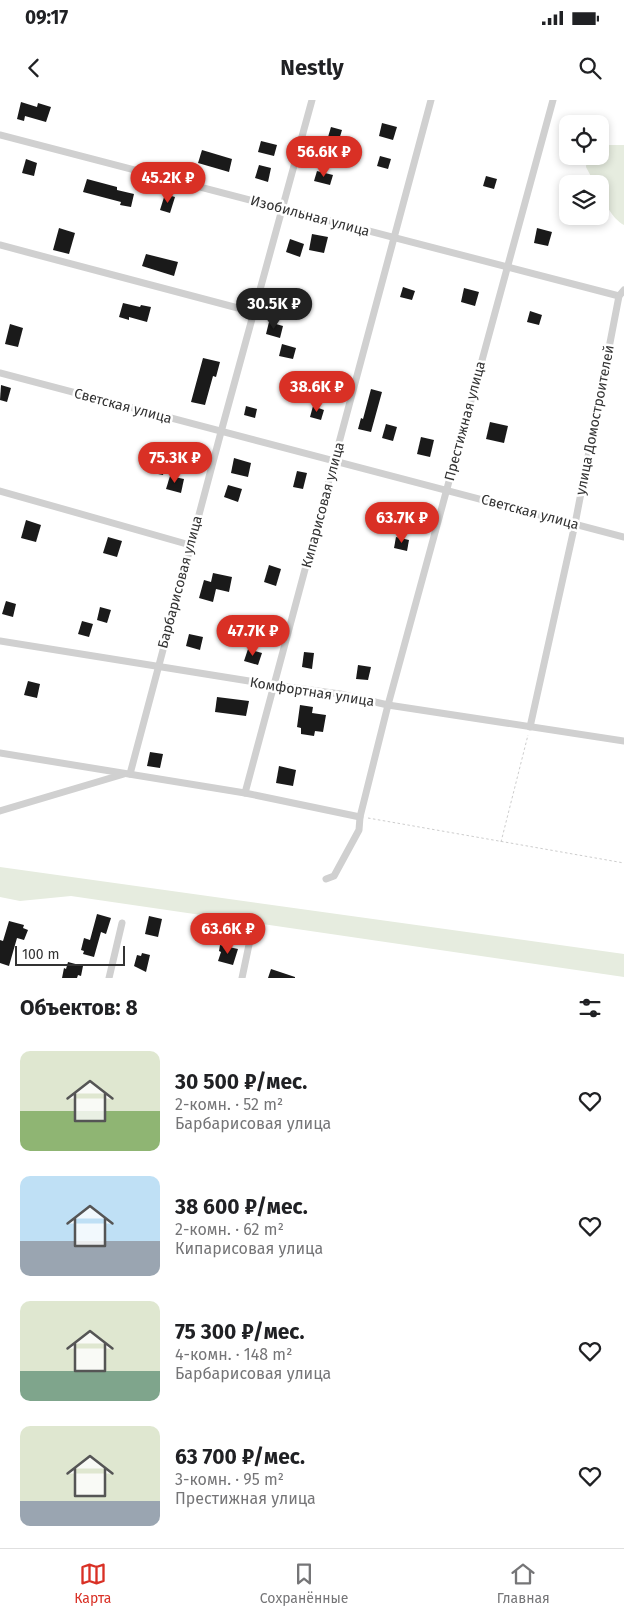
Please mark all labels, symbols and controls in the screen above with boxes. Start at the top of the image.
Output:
text: 09:17 [25,6,68,29]
icon: back [20,54,48,82]
text: Nestly [280,54,344,81]
icon: search [576,54,604,82]
map controls [559,115,609,225]
button: locate [559,115,609,165]
pin: 56.6K ₽ [278,136,370,178]
text: 56.6K ₽ [297,142,351,161]
pin: 45.2K ₽ [122,162,214,204]
text: 45.2K ₽ [141,168,195,187]
button: layers [559,175,609,225]
street label: Изобильная улица [248,192,372,240]
pin: 30.5K ₽ [228,288,320,330]
text: 30.5K ₽ [247,294,301,313]
street label: улица Домостроителей [572,344,618,496]
street label: Престижная улица [441,359,489,483]
pin: 38.6K ₽ [271,370,363,413]
text: 38.6K ₽ [290,377,344,396]
street label: Светская улица [72,385,174,427]
street label: Кипарисовая улица [298,440,348,570]
pin: 75.3K ₽ [129,442,221,484]
text: 75.3K ₽ [149,448,201,467]
street label: Светская улица [479,491,581,533]
pin: 63.7K ₽ [356,502,448,544]
text: 63.7K ₽ [376,508,428,527]
street label: Барбарисовая улица [154,514,206,650]
pin: 47.7K ₽ [207,614,299,657]
text: 47.7K ₽ [228,621,278,640]
street label: Комфортная улица [249,674,375,710]
pin: 63.6K ₽ [182,912,274,955]
text: 63.6K ₽ [201,919,255,938]
scale bar [15,943,125,966]
text: 100 m [22,946,59,963]
icon: filters [576,994,604,1022]
text: Объектов: 8 [20,995,138,1021]
text: 30 500 ₽/мес. [175,1069,307,1095]
icon: home [60,1071,120,1131]
icon: heart [576,1087,604,1115]
text: 2-комн. · 52 m² [175,1095,283,1114]
text: Барбарисовая улица [175,1114,331,1133]
text: 38 600 ₽/мес. [175,1194,308,1220]
icon: home [60,1196,120,1256]
icon: heart [576,1212,604,1240]
text: 2-комн. · 62 m² [175,1220,284,1239]
text: Кипарисовая улица [175,1239,323,1258]
text: 75 300 ₽/мес. [175,1319,305,1345]
icon: home [60,1321,120,1381]
icon: heart [576,1337,604,1365]
text: 4-комн. · 148 m² [175,1345,292,1364]
text: Барбарисовая улица [175,1364,331,1383]
text: 63 700 ₽/мес. [175,1444,305,1470]
icon: home [60,1446,120,1506]
icon: heart [576,1462,604,1490]
text: 3-комн. · 95 m² [175,1470,284,1489]
text: Престижная улица [175,1489,316,1508]
tab: Карта [74,1560,111,1607]
tab: Сохранённые [260,1560,348,1607]
tab: Главная [497,1560,550,1607]

